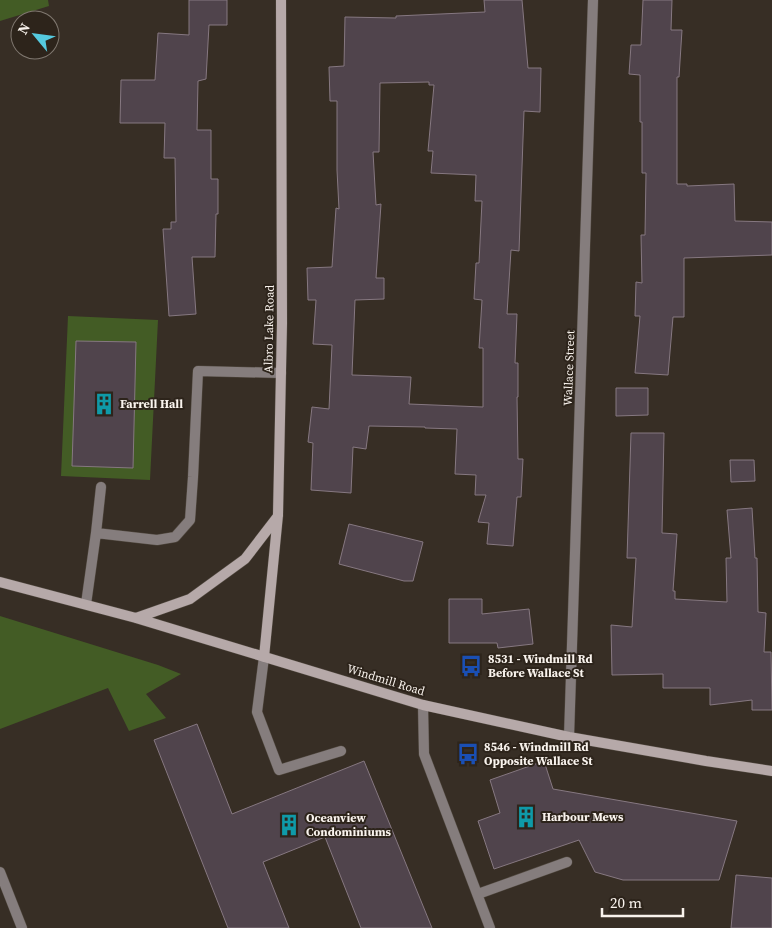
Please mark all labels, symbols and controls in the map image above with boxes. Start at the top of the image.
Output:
north arrow [10,10,60,60]
text: N [12,19,35,38]
street label: Albro Lake Road [260,284,278,373]
street label: Wallace Street [560,330,578,406]
building icon: Farrell Hall [91,391,117,417]
place label: Farrell Hall [120,396,183,412]
place label: 8531 - Windmill Rd Before Wallace St [488,651,593,681]
bus stop icon: 8531 - Windmill Rd Before Wallace St [458,653,484,679]
street label: Windmill Road [345,661,427,699]
place label: 8546 - Windmill Rd Opposite Wallace St [484,739,593,769]
bus stop icon: 8546 - Windmill Rd Opposite Wallace St [455,741,481,767]
building icon: Harbour Mews [513,804,539,830]
place label: Harbour Mews [542,809,624,825]
place label: Oceanview Condominiums [306,810,392,840]
building icon: Oceanview Condominiums [276,812,302,838]
scale bar [602,886,683,918]
text: 20 m [610,892,642,913]

